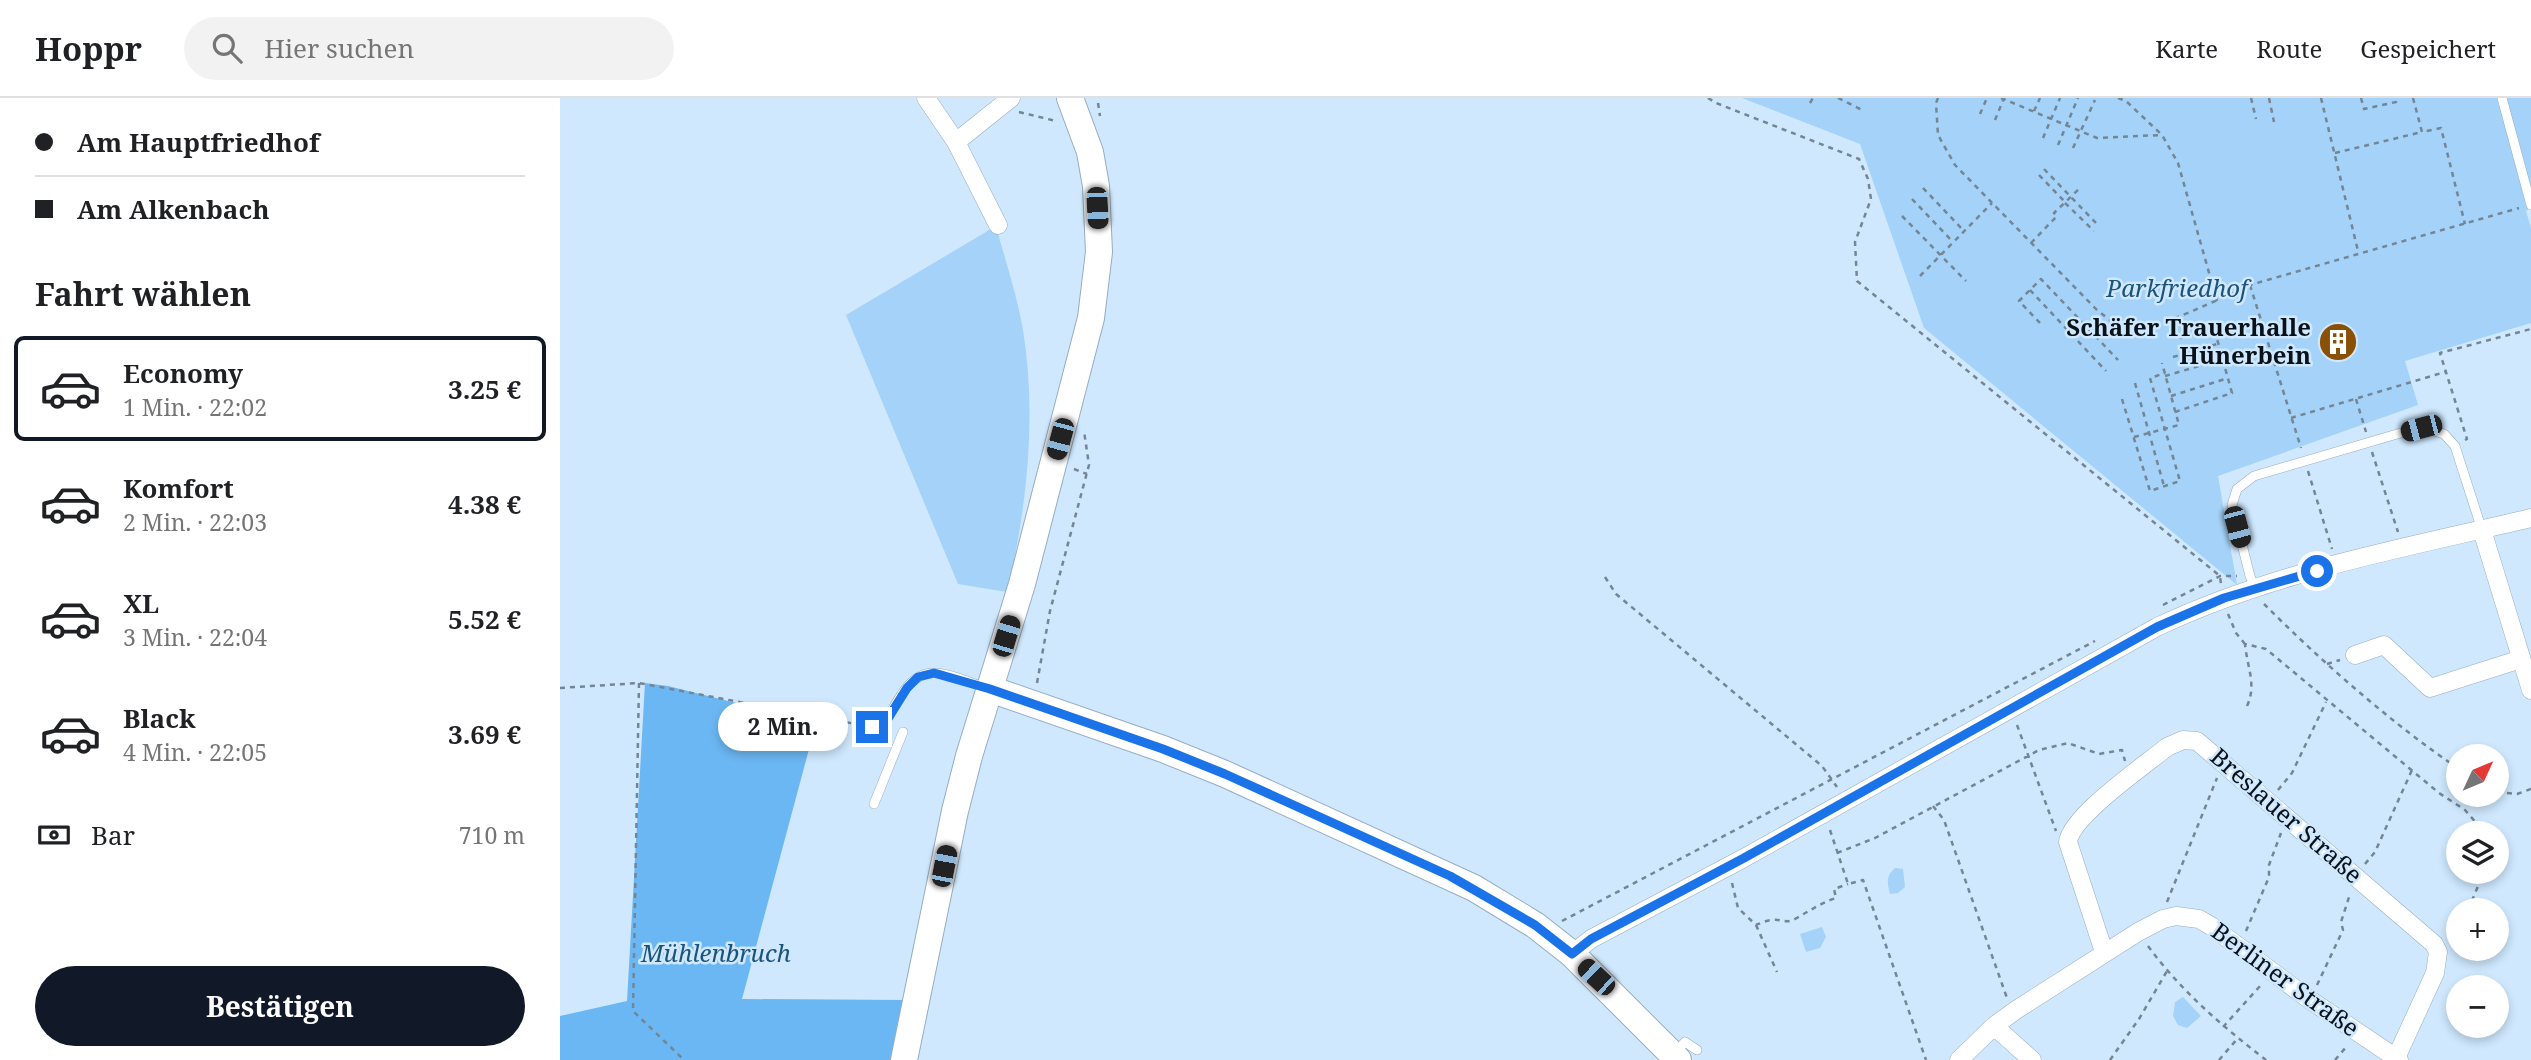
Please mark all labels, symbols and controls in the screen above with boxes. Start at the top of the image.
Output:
search box [184,17,674,80]
text: Hoppr [35,26,142,71]
icon: search [208,29,246,67]
text: Hier suchen [264,30,414,66]
text: Karte [2155,32,2218,65]
text: Route [2256,32,2322,65]
text: Gespeichert [2360,32,2496,65]
text: Am Hauptfriedhof [77,124,319,160]
car [1086,186,1109,230]
text: Am Alkenbach [77,191,269,227]
park label: Parkfriedhof [2105,271,2252,304]
text: Fahrt wählen [35,272,251,315]
place label: Schäfer Trauerhalle Hünerbein [2066,310,2311,371]
building icon: Schäfer Trauerhalle Hünerbein [2317,321,2359,363]
text: Economy [123,355,243,391]
icon: car [39,357,102,420]
text: 3.25 € [448,371,521,407]
text: 1 Min. · 22:02 [123,391,267,423]
car [2398,412,2445,444]
car [1045,416,1076,462]
text: Komfort [123,470,234,506]
icon: car [39,472,102,535]
text: 4.38 € [448,486,521,522]
car [2222,504,2253,550]
text: 2 Min. · 22:03 [123,506,267,538]
route start [2301,555,2333,587]
text: XL [123,585,159,621]
icon: car [39,587,102,650]
text: 5.52 € [448,601,521,637]
car [990,613,1023,659]
text: 3 Min. · 22:04 [123,621,267,653]
text: Black [123,700,196,736]
icon: car [39,702,102,765]
callout: 2 Min. [718,702,848,752]
text: 2 Min. [747,710,819,742]
route end [856,711,888,743]
text: 3.69 € [448,716,521,752]
text: 4 Min. · 22:05 [123,736,267,768]
street label: Breslauer Straße [2204,740,2370,890]
north arrow [2446,744,2510,807]
map controls [2446,744,2509,1038]
icon: cash [35,816,73,854]
text: Bar [91,817,135,853]
text: 710 m [459,819,525,851]
button: layers [2446,821,2509,884]
car [930,843,959,889]
button: + [2446,898,2509,961]
street label: Berliner Straße [2205,914,2366,1044]
park label: Mühlenbruch [640,936,791,969]
car [1574,955,1619,999]
button: Bestätigen [35,966,525,1046]
button: − [2446,975,2509,1038]

